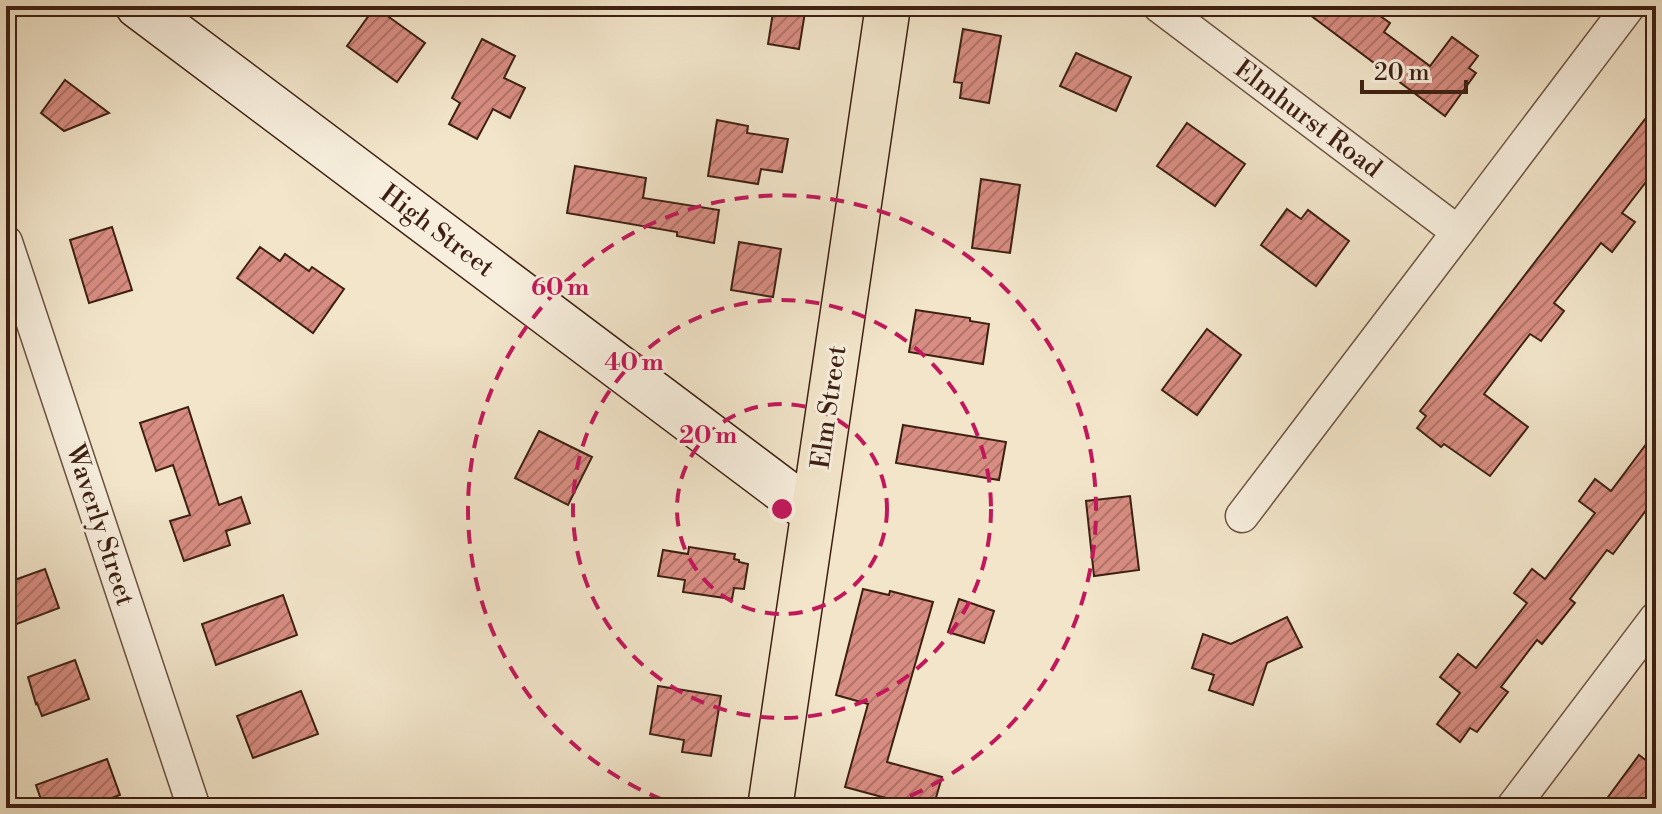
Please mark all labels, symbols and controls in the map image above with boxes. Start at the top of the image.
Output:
scale bar [1362,44,1466,94]
street label: Elmhurst Road [1228,53,1388,185]
text: 20 m [1374,58,1430,88]
street label: High Street [374,178,500,284]
text: 60 m [531,273,589,303]
street label: Elm Street [804,343,854,471]
text: 40 m [604,348,664,378]
text: 20 m [679,421,737,451]
street label: Waverly Street [59,439,141,610]
centre of rings [768,495,796,523]

